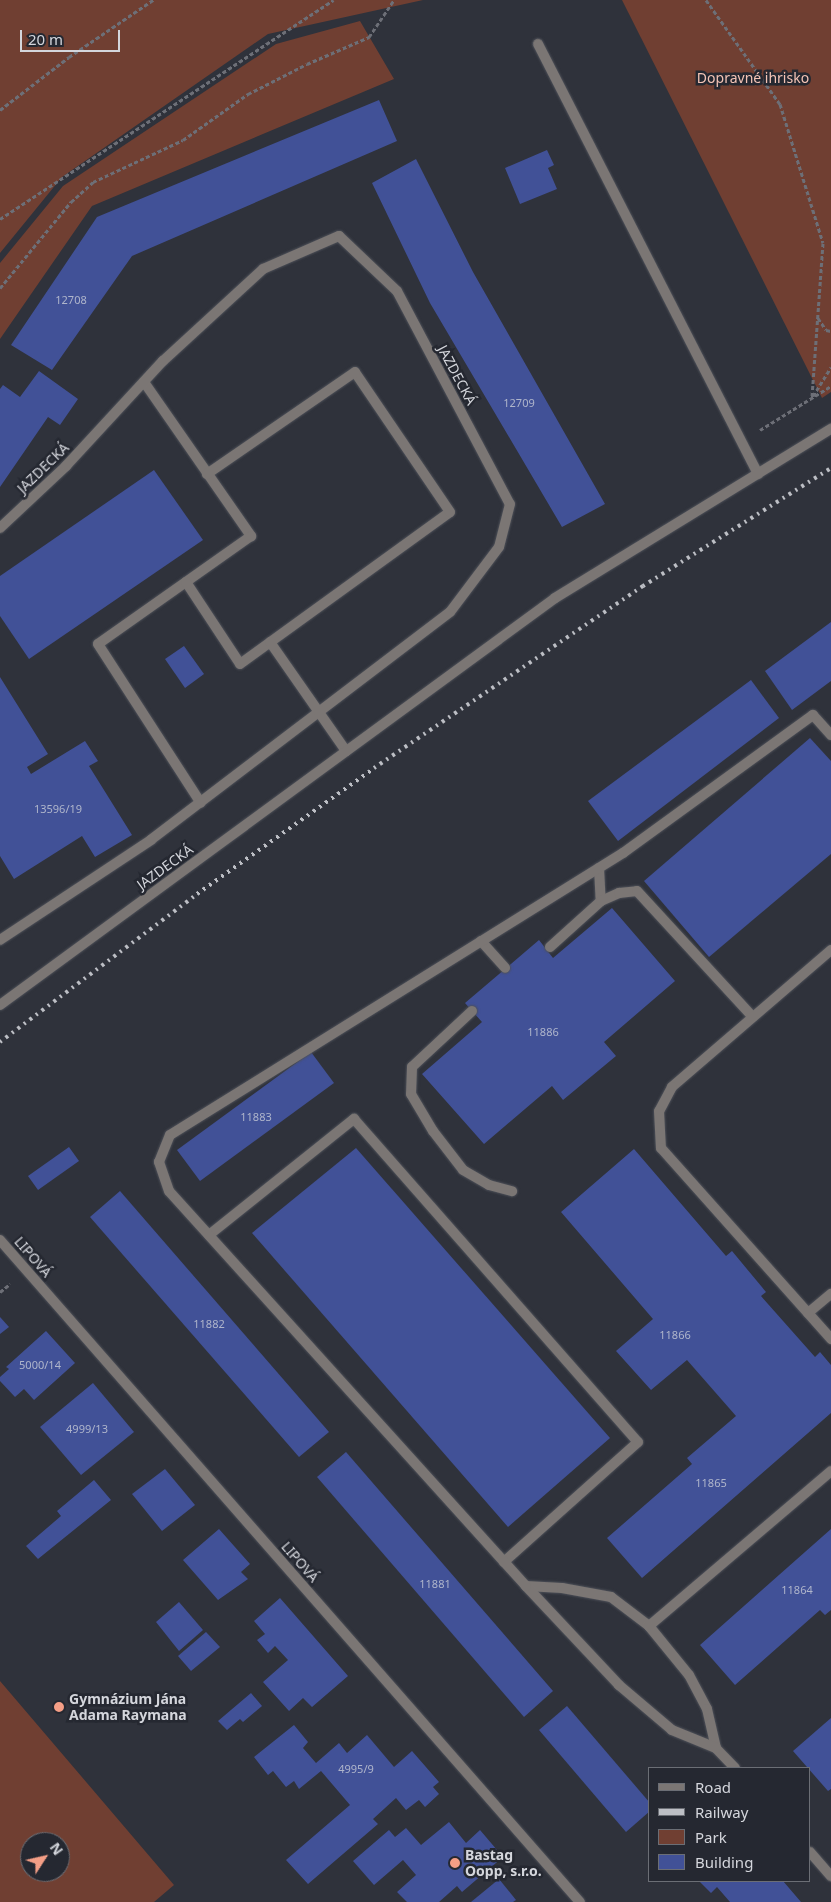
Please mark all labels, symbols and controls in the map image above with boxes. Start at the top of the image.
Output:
scale bar [22,20,122,52]
text: 20 m [28,29,63,49]
park label: Dopravné ihrisko [697,70,809,86]
house number: 12708 [55,293,87,307]
street label: JAZDECKÁ [434,342,480,408]
house number: 12709 [503,396,535,410]
street label: JAZDECKÁ [14,439,72,497]
house number: 13596/19 [34,802,82,816]
street label: JAZDECKÁ [134,841,196,893]
house number: 11886 [527,1025,559,1039]
house number: 11883 [240,1110,272,1124]
street label: LIPOVÁ [11,1233,55,1281]
house number: 11882 [193,1317,225,1331]
house number: 11866 [659,1328,691,1342]
house number: 5000/14 [19,1358,61,1372]
house number: 4999/13 [66,1422,108,1436]
house number: 11865 [695,1476,727,1490]
street label: LIPOVÁ [278,1538,322,1586]
house number: 11881 [419,1577,451,1591]
house number: 11864 [781,1583,813,1597]
place label: Gymnázium Jána Adama Raymana [69,1691,187,1724]
marker: Gymnázium Jána Adama Raymana [53,1701,65,1713]
house number: 4995/9 [338,1762,374,1776]
legend [648,1767,811,1882]
text: Road [695,1777,731,1797]
text: Railway [695,1802,748,1822]
text: Park [695,1827,727,1847]
north arrow [20,1832,70,1882]
text: N [46,1839,68,1859]
place label: Bastag Oopp, s.r.o. [465,1847,542,1880]
text: Building [695,1852,753,1872]
marker: Bastag Oopp, s.r.o. [449,1857,461,1869]

